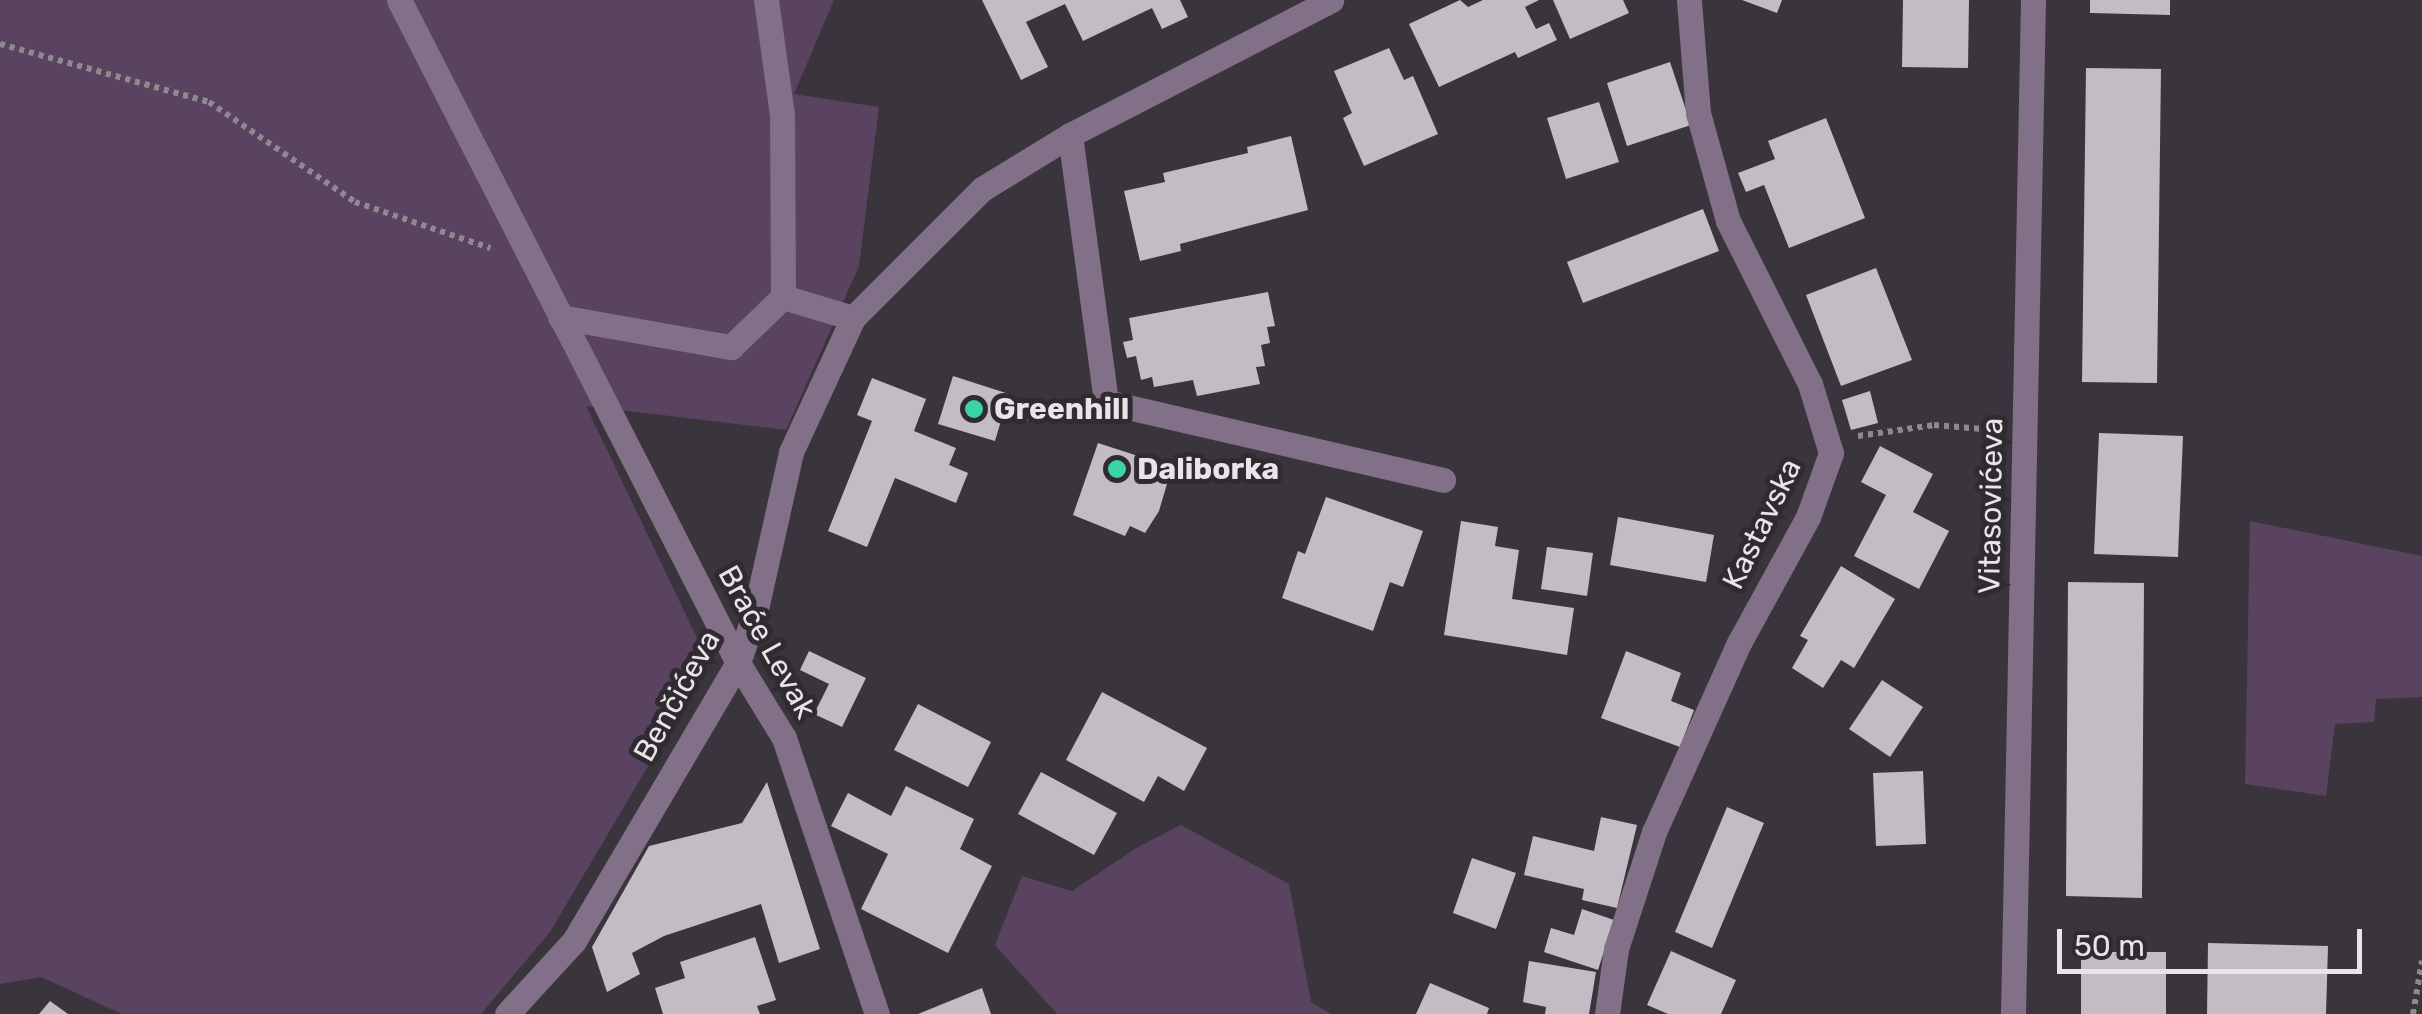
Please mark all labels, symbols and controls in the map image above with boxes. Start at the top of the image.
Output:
place label: Greenhill [994,391,1129,427]
marker: Greenhill [963,398,985,420]
street label: Vitasovićeva [1971,418,2011,594]
place label: Daliborka [1137,451,1279,487]
street label: Kastavska [1715,453,1809,595]
marker: Daliborka [1106,458,1128,480]
street label: Braće Levak [710,559,824,725]
street label: Benčićeva [626,624,728,768]
scale bar [2062,909,2367,971]
text: 50 m [2074,928,2145,964]

